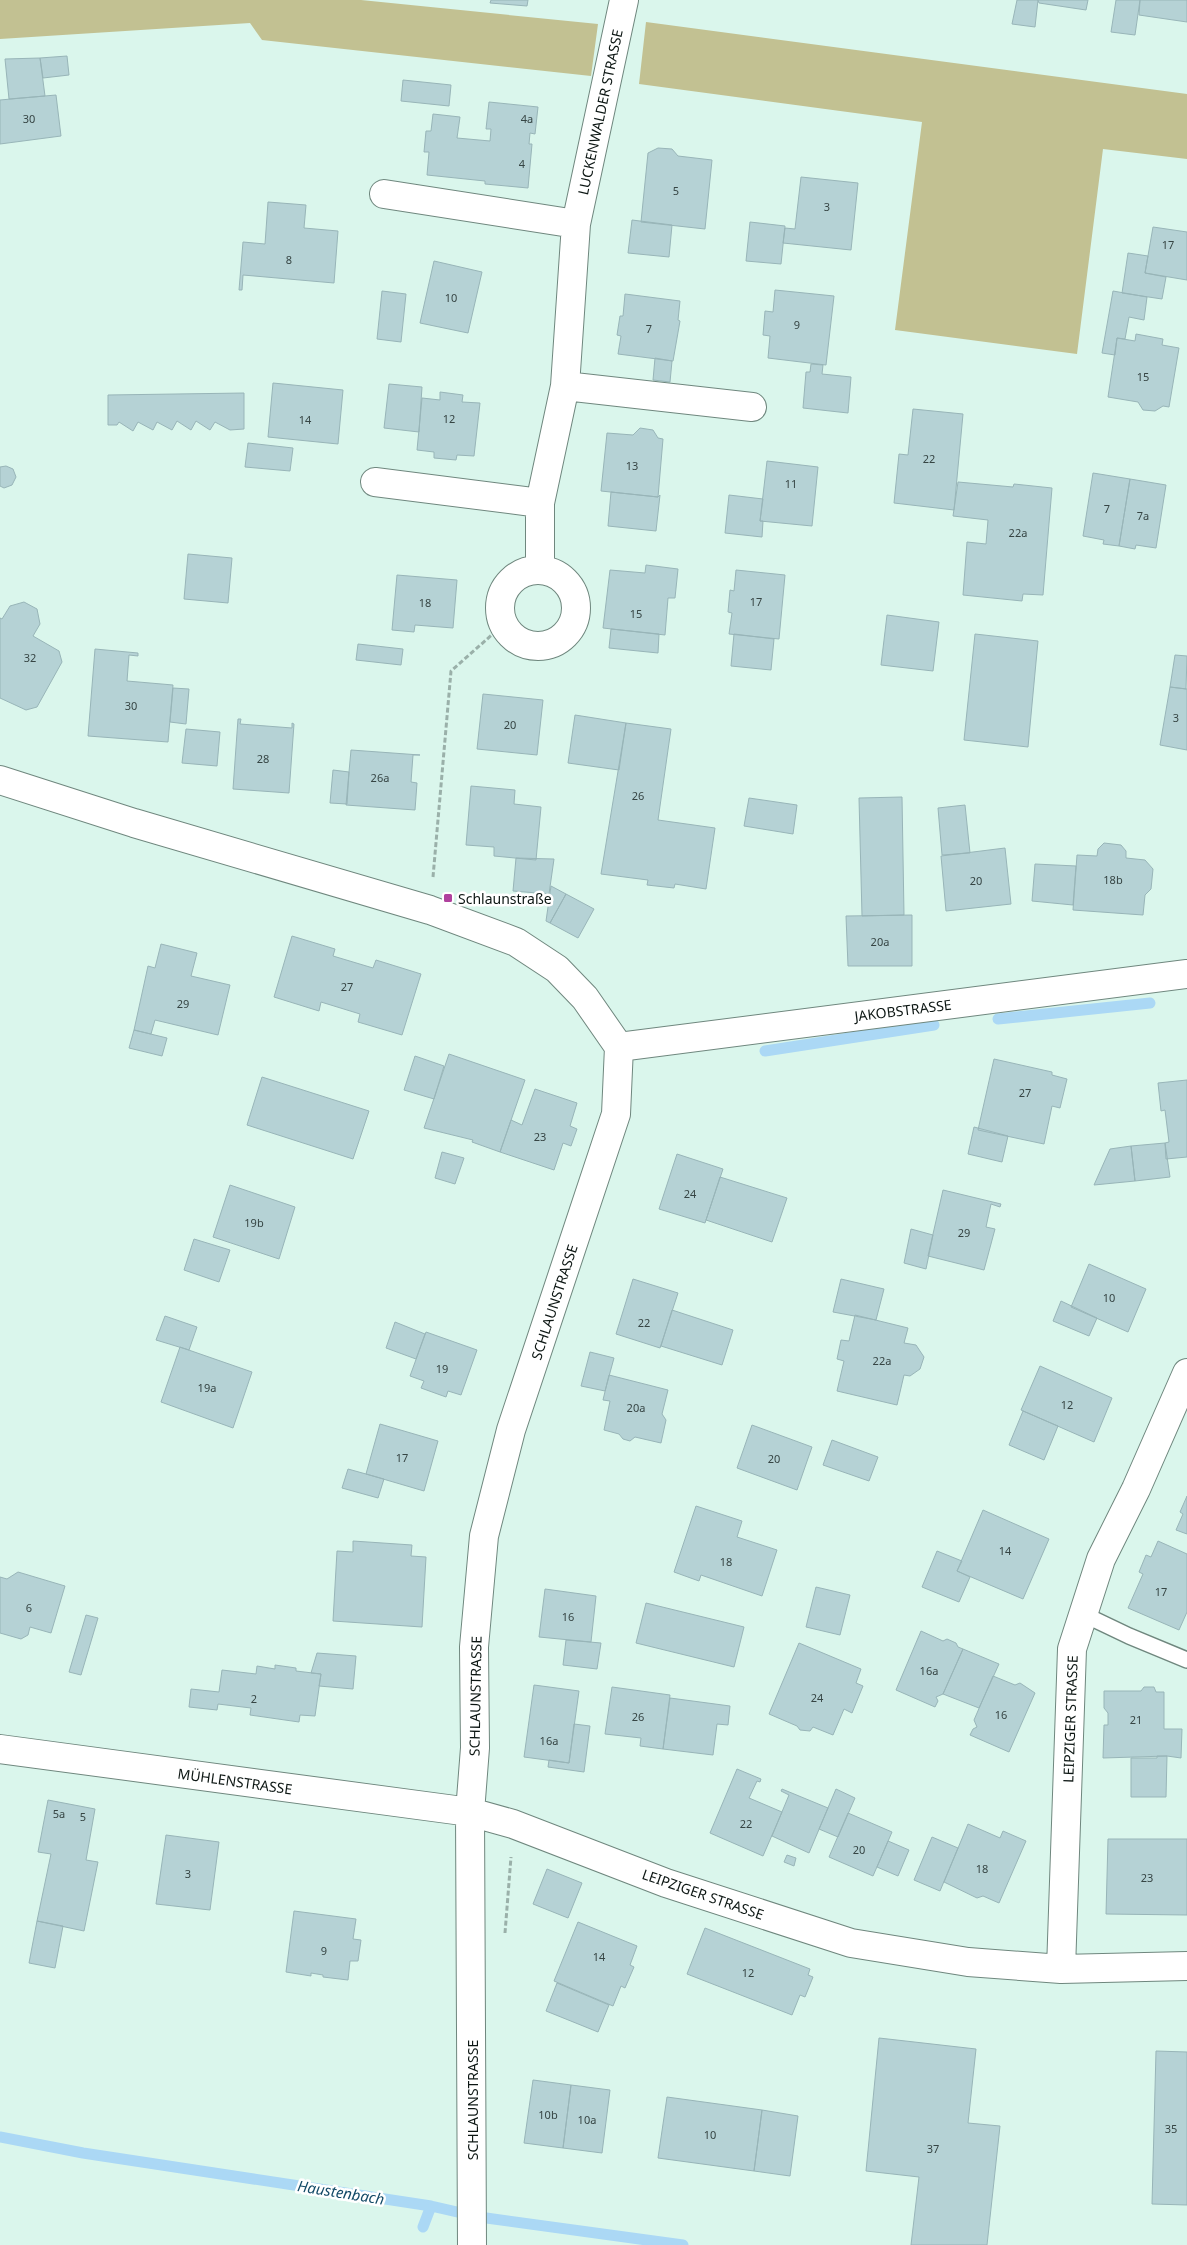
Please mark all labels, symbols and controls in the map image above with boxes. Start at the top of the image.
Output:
street label: LUCKENWALDER STRASSE [573,27,627,197]
house number: 30 [23,111,35,126]
house number: 4a [521,111,533,126]
house number: 4 [519,156,526,171]
house number: 5 [673,183,679,198]
house number: 3 [824,199,830,214]
house number: 17 [1162,237,1174,252]
house number: 8 [286,252,292,267]
house number: 10 [445,290,457,305]
house number: 9 [794,317,800,332]
house number: 7 [646,321,652,336]
house number: 15 [1137,369,1149,384]
house number: 12 [443,411,455,426]
house number: 14 [299,412,312,427]
house number: 22 [923,451,935,466]
house number: 13 [626,458,638,473]
house number: 11 [785,476,797,491]
house number: 7 [1104,501,1110,516]
house number: 7a [1137,508,1149,523]
house number: 22a [1009,525,1027,540]
house number: 17 [750,594,762,609]
house number: 18 [419,595,431,610]
house number: 15 [630,606,642,621]
house number: 32 [24,650,36,665]
house number: 30 [125,698,137,713]
house number: 3 [1173,710,1179,725]
house number: 20 [504,717,516,732]
house number: 28 [257,751,269,766]
house number: 26a [371,770,389,785]
house number: 26 [632,788,644,803]
house number: 18b [1103,872,1123,887]
house number: 20 [970,873,982,888]
place label: Schlaunstraße [458,889,552,908]
marker: Schlaunstraße [442,892,454,904]
house number: 20a [871,934,889,949]
house number: 27 [341,979,353,994]
street label: JAKOBSTRASSE [851,995,953,1026]
house number: 29 [177,996,189,1011]
house number: 27 [1019,1085,1031,1100]
house number: 23 [534,1129,546,1144]
house number: 24 [684,1186,697,1201]
house number: 19b [244,1215,264,1230]
house number: 29 [958,1225,970,1240]
street label: SCHLAUNSTRASSE [526,1242,582,1362]
house number: 10 [1103,1290,1115,1305]
house number: 22 [638,1315,650,1330]
house number: 22a [873,1353,891,1368]
house number: 19 [436,1361,448,1376]
house number: 19a [198,1380,216,1395]
house number: 12 [1061,1397,1073,1412]
house number: 20a [627,1400,645,1415]
house number: 17 [396,1450,408,1465]
house number: 20 [768,1451,780,1466]
house number: 14 [999,1543,1012,1558]
house number: 18 [720,1554,732,1569]
house number: 17 [1155,1584,1167,1599]
house number: 6 [26,1600,32,1615]
house number: 16 [562,1609,574,1624]
street label: SCHLAUNSTRASSE [464,1636,486,1756]
street label: LEIPZIGER STRASSE [1058,1655,1082,1783]
house number: 16a [920,1663,938,1678]
house number: 24 [811,1690,824,1705]
house number: 2 [251,1691,257,1706]
house number: 16 [995,1707,1007,1722]
house number: 26 [632,1709,644,1724]
house number: 21 [1130,1712,1142,1727]
house number: 16a [540,1733,558,1748]
street label: MÜHLENSTRASSE [177,1764,293,1798]
house number: 5a [53,1806,65,1821]
house number: 5 [80,1809,86,1824]
house number: 22 [740,1816,752,1831]
house number: 20 [853,1842,865,1857]
house number: 18 [976,1861,988,1876]
street label: LEIPZIGER STRASSE [640,1864,766,1924]
house number: 3 [185,1866,191,1881]
house number: 23 [1141,1870,1153,1885]
house number: 9 [321,1943,327,1958]
house number: 14 [593,1949,606,1964]
house number: 12 [742,1965,754,1980]
street label: SCHLAUNSTRASSE [463,2040,482,2160]
house number: 10b [538,2107,558,2122]
house number: 10a [578,2112,596,2127]
house number: 35 [1165,2121,1177,2136]
house number: 10 [704,2127,716,2142]
house number: 37 [927,2141,939,2156]
water label: Haustenbach [296,2175,386,2209]

